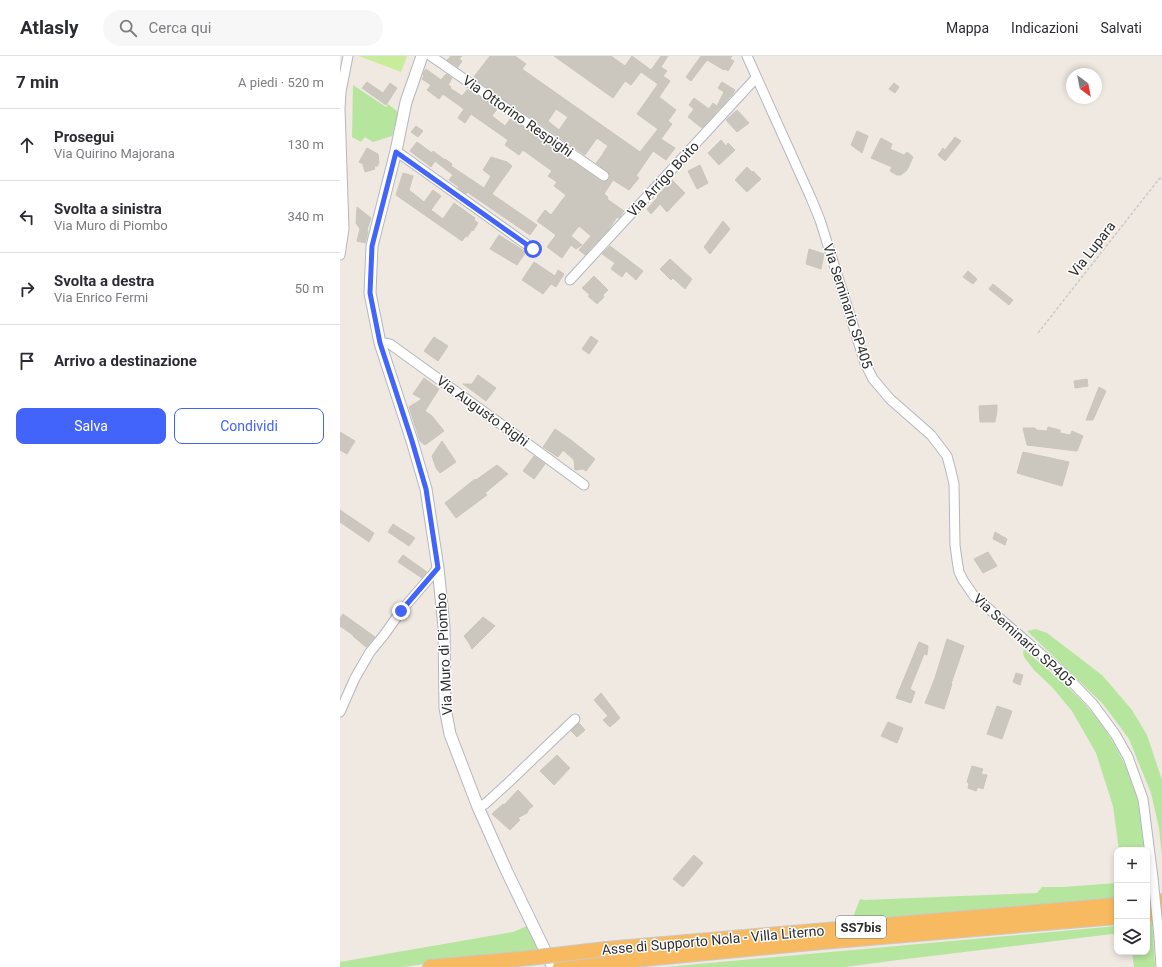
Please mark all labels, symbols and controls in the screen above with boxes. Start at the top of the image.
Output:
search box [103,10,383,46]
text: Atlasly [20,16,79,39]
icon: search [117,17,139,39]
text: Cerca qui [149,19,211,37]
text: Mappa [946,20,989,36]
text: Indicazioni [1011,20,1078,36]
text: Salvati [1100,20,1142,36]
north arrow [1066,68,1102,104]
text: 7 min [16,72,59,92]
street label: Via Ottorino Respighi [460,72,576,160]
text: A piedi · 520 m [238,75,324,90]
text: Prosegui [54,128,114,146]
icon: ahead [16,134,38,156]
text: 130 m [287,137,324,152]
street label: Via Arrigo Boito [624,138,702,220]
text: Via Quirino Majorana [54,146,175,161]
text: Svolta a sinistra [54,200,162,218]
icon: left [16,206,38,228]
text: 340 m [287,209,324,224]
text: Via Muro di Piombo [54,218,168,233]
street label: Via Lupara [1065,218,1119,280]
route start [524,240,542,258]
street label: Via Seminario SP405 [820,241,876,371]
text: Svolta a destra [54,272,154,290]
icon: right [16,278,38,300]
text: 50 m [295,281,324,296]
text: Via Enrico Fermi [54,290,148,305]
icon: arrive [16,350,38,372]
text: Arrivo a destinazione [54,352,197,370]
street label: Via Augusto Righi [434,372,532,450]
button: Salva [16,408,166,444]
button: Condividi [174,408,324,444]
street label: Via Seminario SP405 [970,590,1078,690]
street label: Via Muro di Piombo [433,592,455,716]
route end [392,602,410,620]
map controls [1114,847,1150,955]
button: + [1114,847,1150,883]
button: − [1114,883,1150,919]
road number: SS7bis [836,916,886,938]
button: layers [1114,919,1150,955]
street label: Asse di Supporto Nola - Villa Literno [601,922,825,958]

